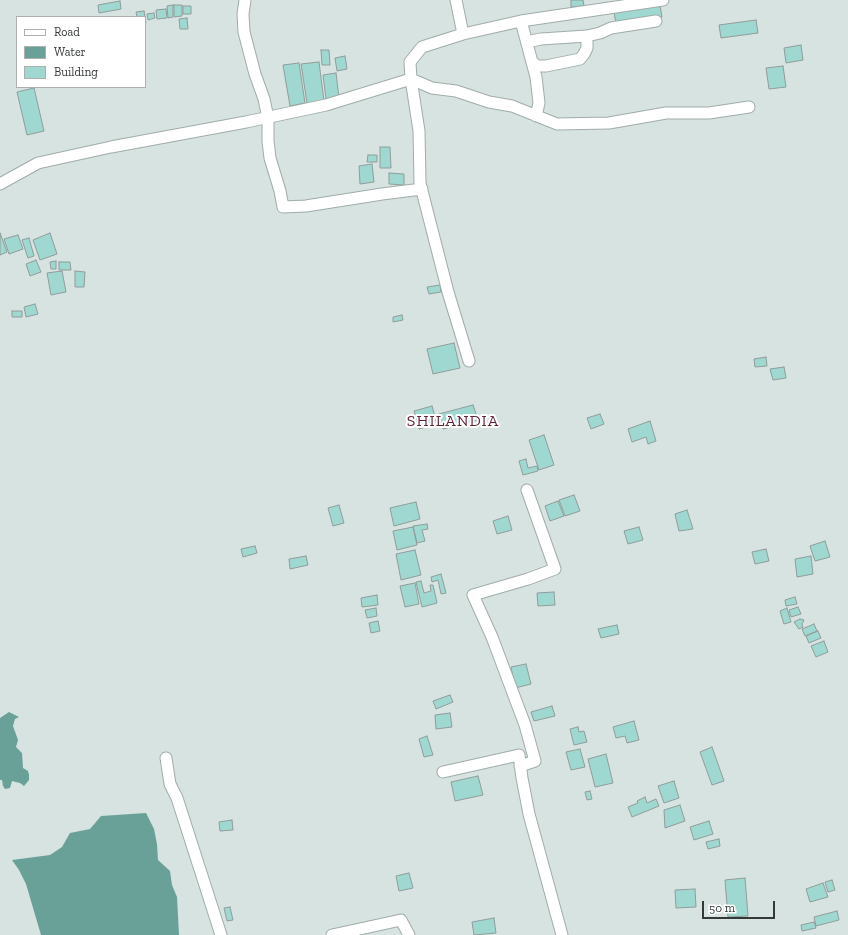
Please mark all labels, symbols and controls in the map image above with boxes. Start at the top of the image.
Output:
legend [16,16,146,88]
text: Road [54,25,80,39]
text: Water [54,45,86,59]
text: Building [54,65,98,79]
district label: SHILANDIA [407,411,499,431]
scale bar [704,893,777,919]
text: 50 m [709,901,735,915]

